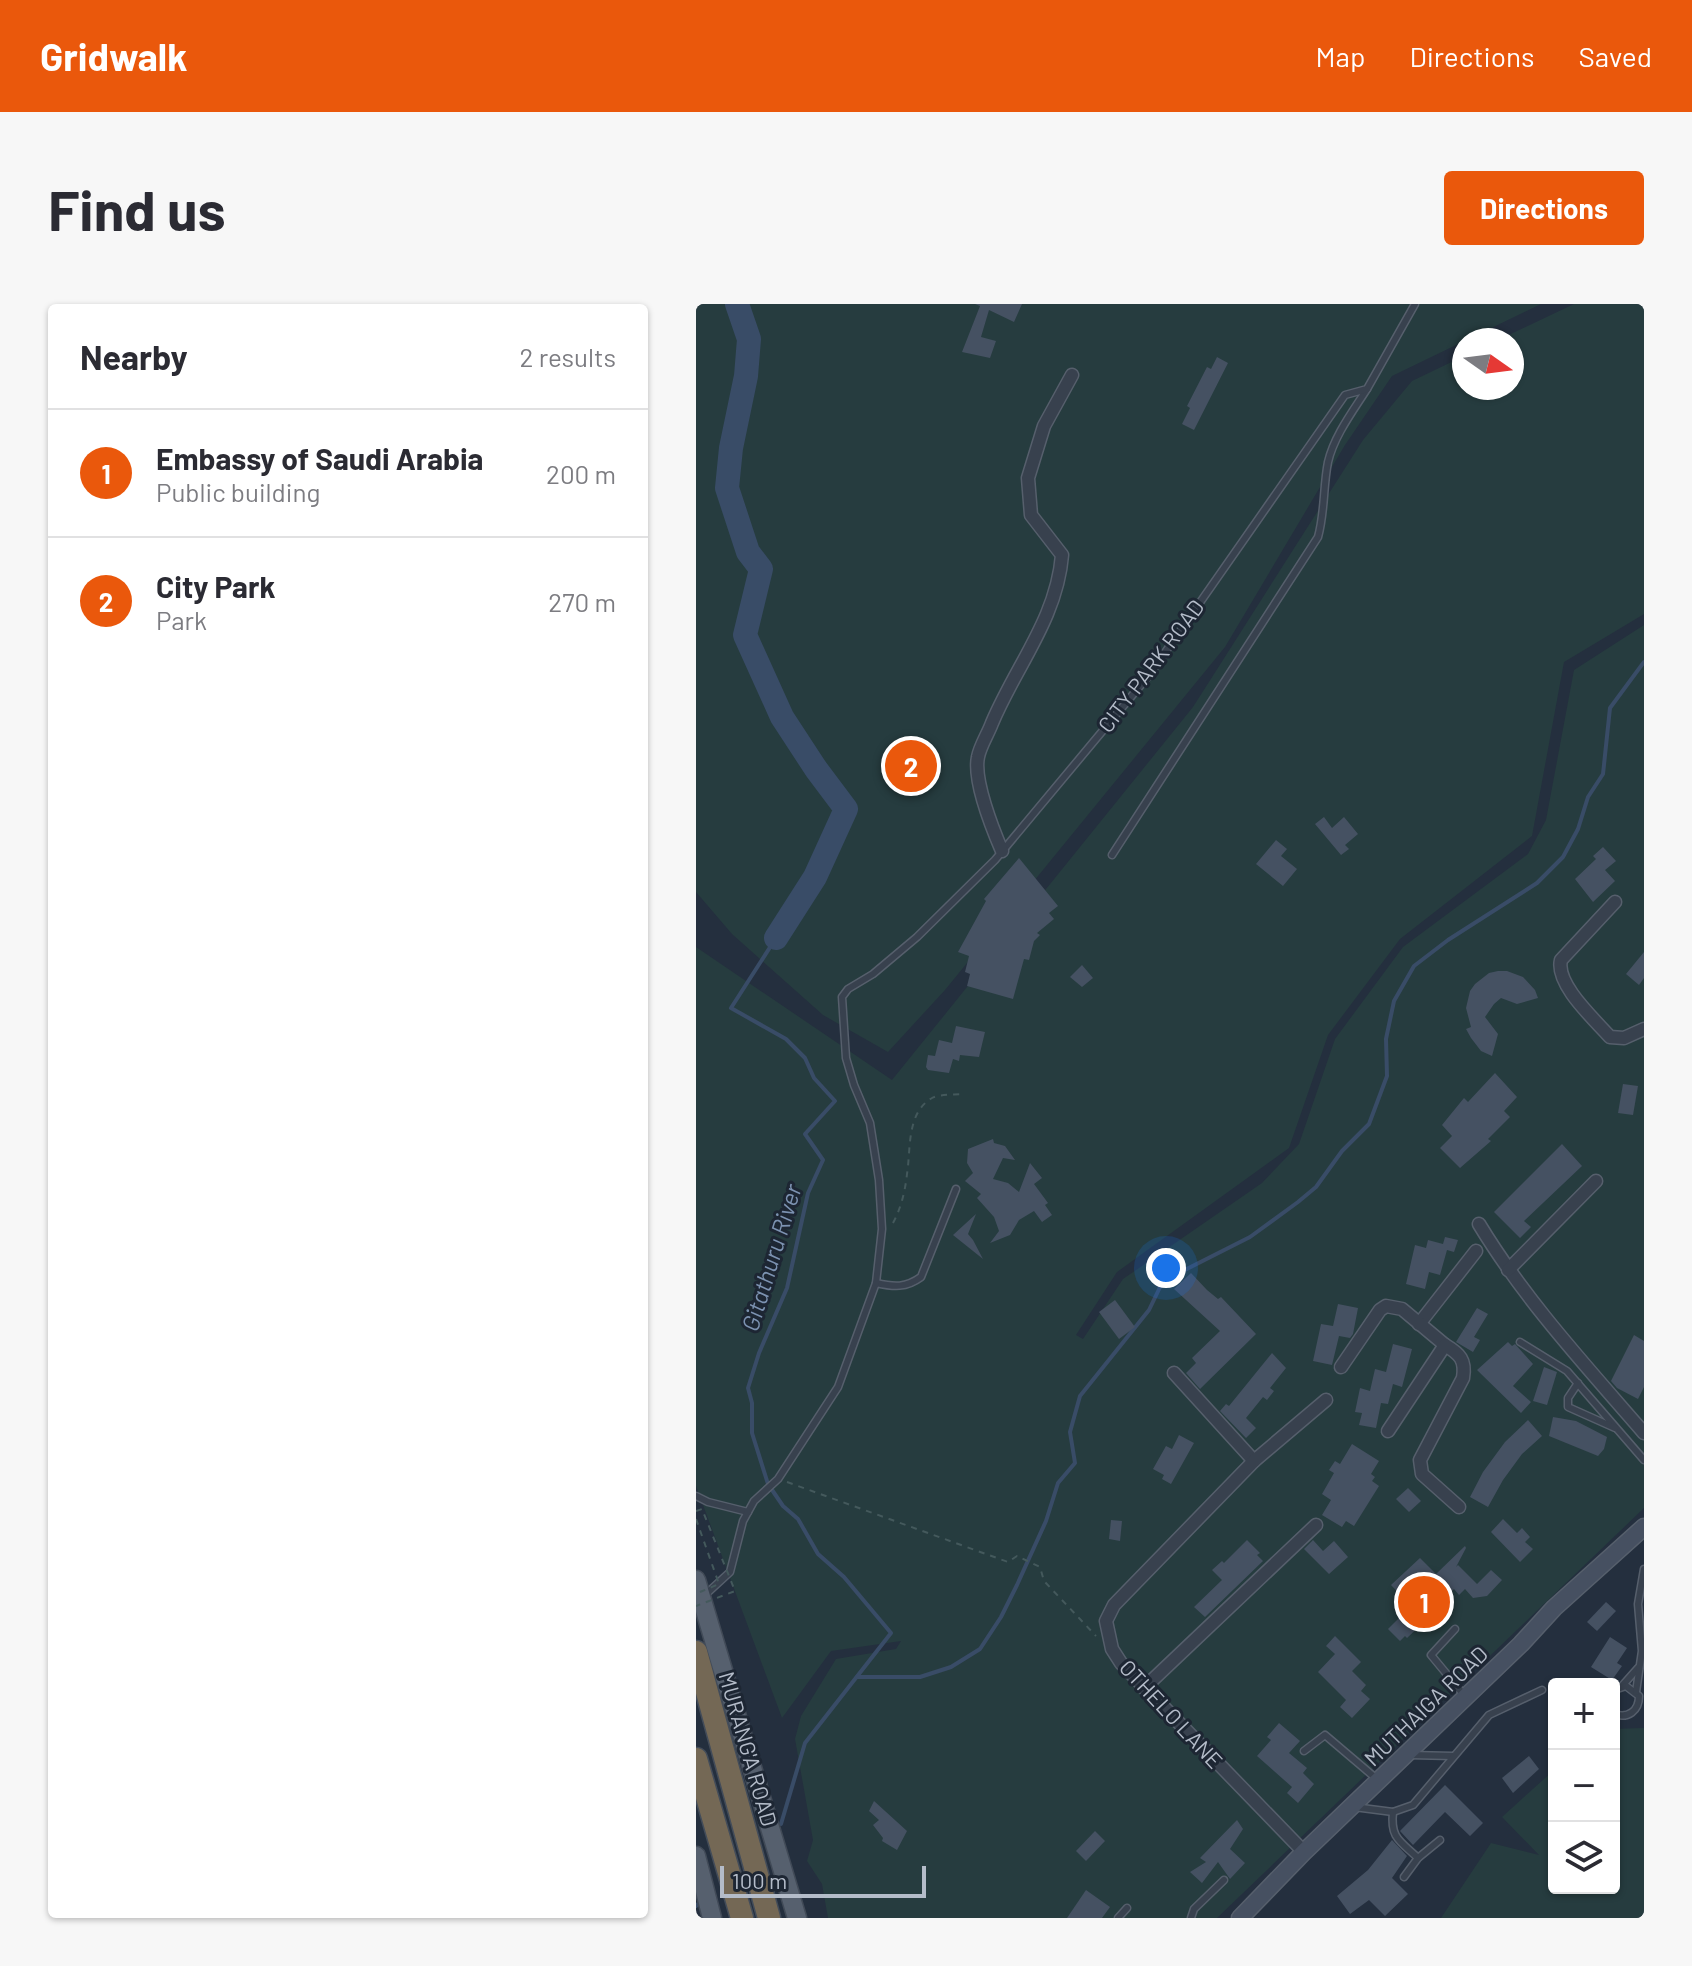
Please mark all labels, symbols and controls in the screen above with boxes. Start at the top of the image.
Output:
text: Gridwalk [40,33,187,79]
text: Map [1316,39,1365,73]
text: Directions [1409,39,1535,73]
text: Saved [1579,39,1652,73]
button: Directions [1444,171,1644,245]
text: Find us [48,175,226,242]
north arrow [1452,328,1524,400]
text: Nearby [80,336,188,377]
text: 2 results [520,341,616,372]
text: Embassy of Saudi Arabia [156,440,483,476]
text: 1 [101,458,111,489]
text: 200 m [546,458,616,489]
text: Public building [156,476,320,507]
text: City Park [156,568,275,604]
text: 2 [99,586,113,617]
text: 270 m [548,586,616,617]
street label: CITY PARK ROAD [1092,594,1209,737]
text: Park [156,604,207,635]
pin: 2 [885,736,937,796]
water label: Gitathuru River [734,1179,807,1335]
your location [1146,1248,1186,1288]
pin: 1 [1398,1572,1450,1632]
street label: MUTHAIGA ROAD [1358,1640,1492,1771]
street label: OTHELO LANE [1115,1654,1229,1773]
street label: MURANG'A ROAD [714,1669,783,1829]
map controls [1548,1678,1620,1894]
button: + [1548,1678,1620,1750]
button: − [1548,1750,1620,1822]
button: layers [1548,1822,1620,1894]
scale bar [720,1862,926,1898]
text: 100 m [732,1867,787,1893]

